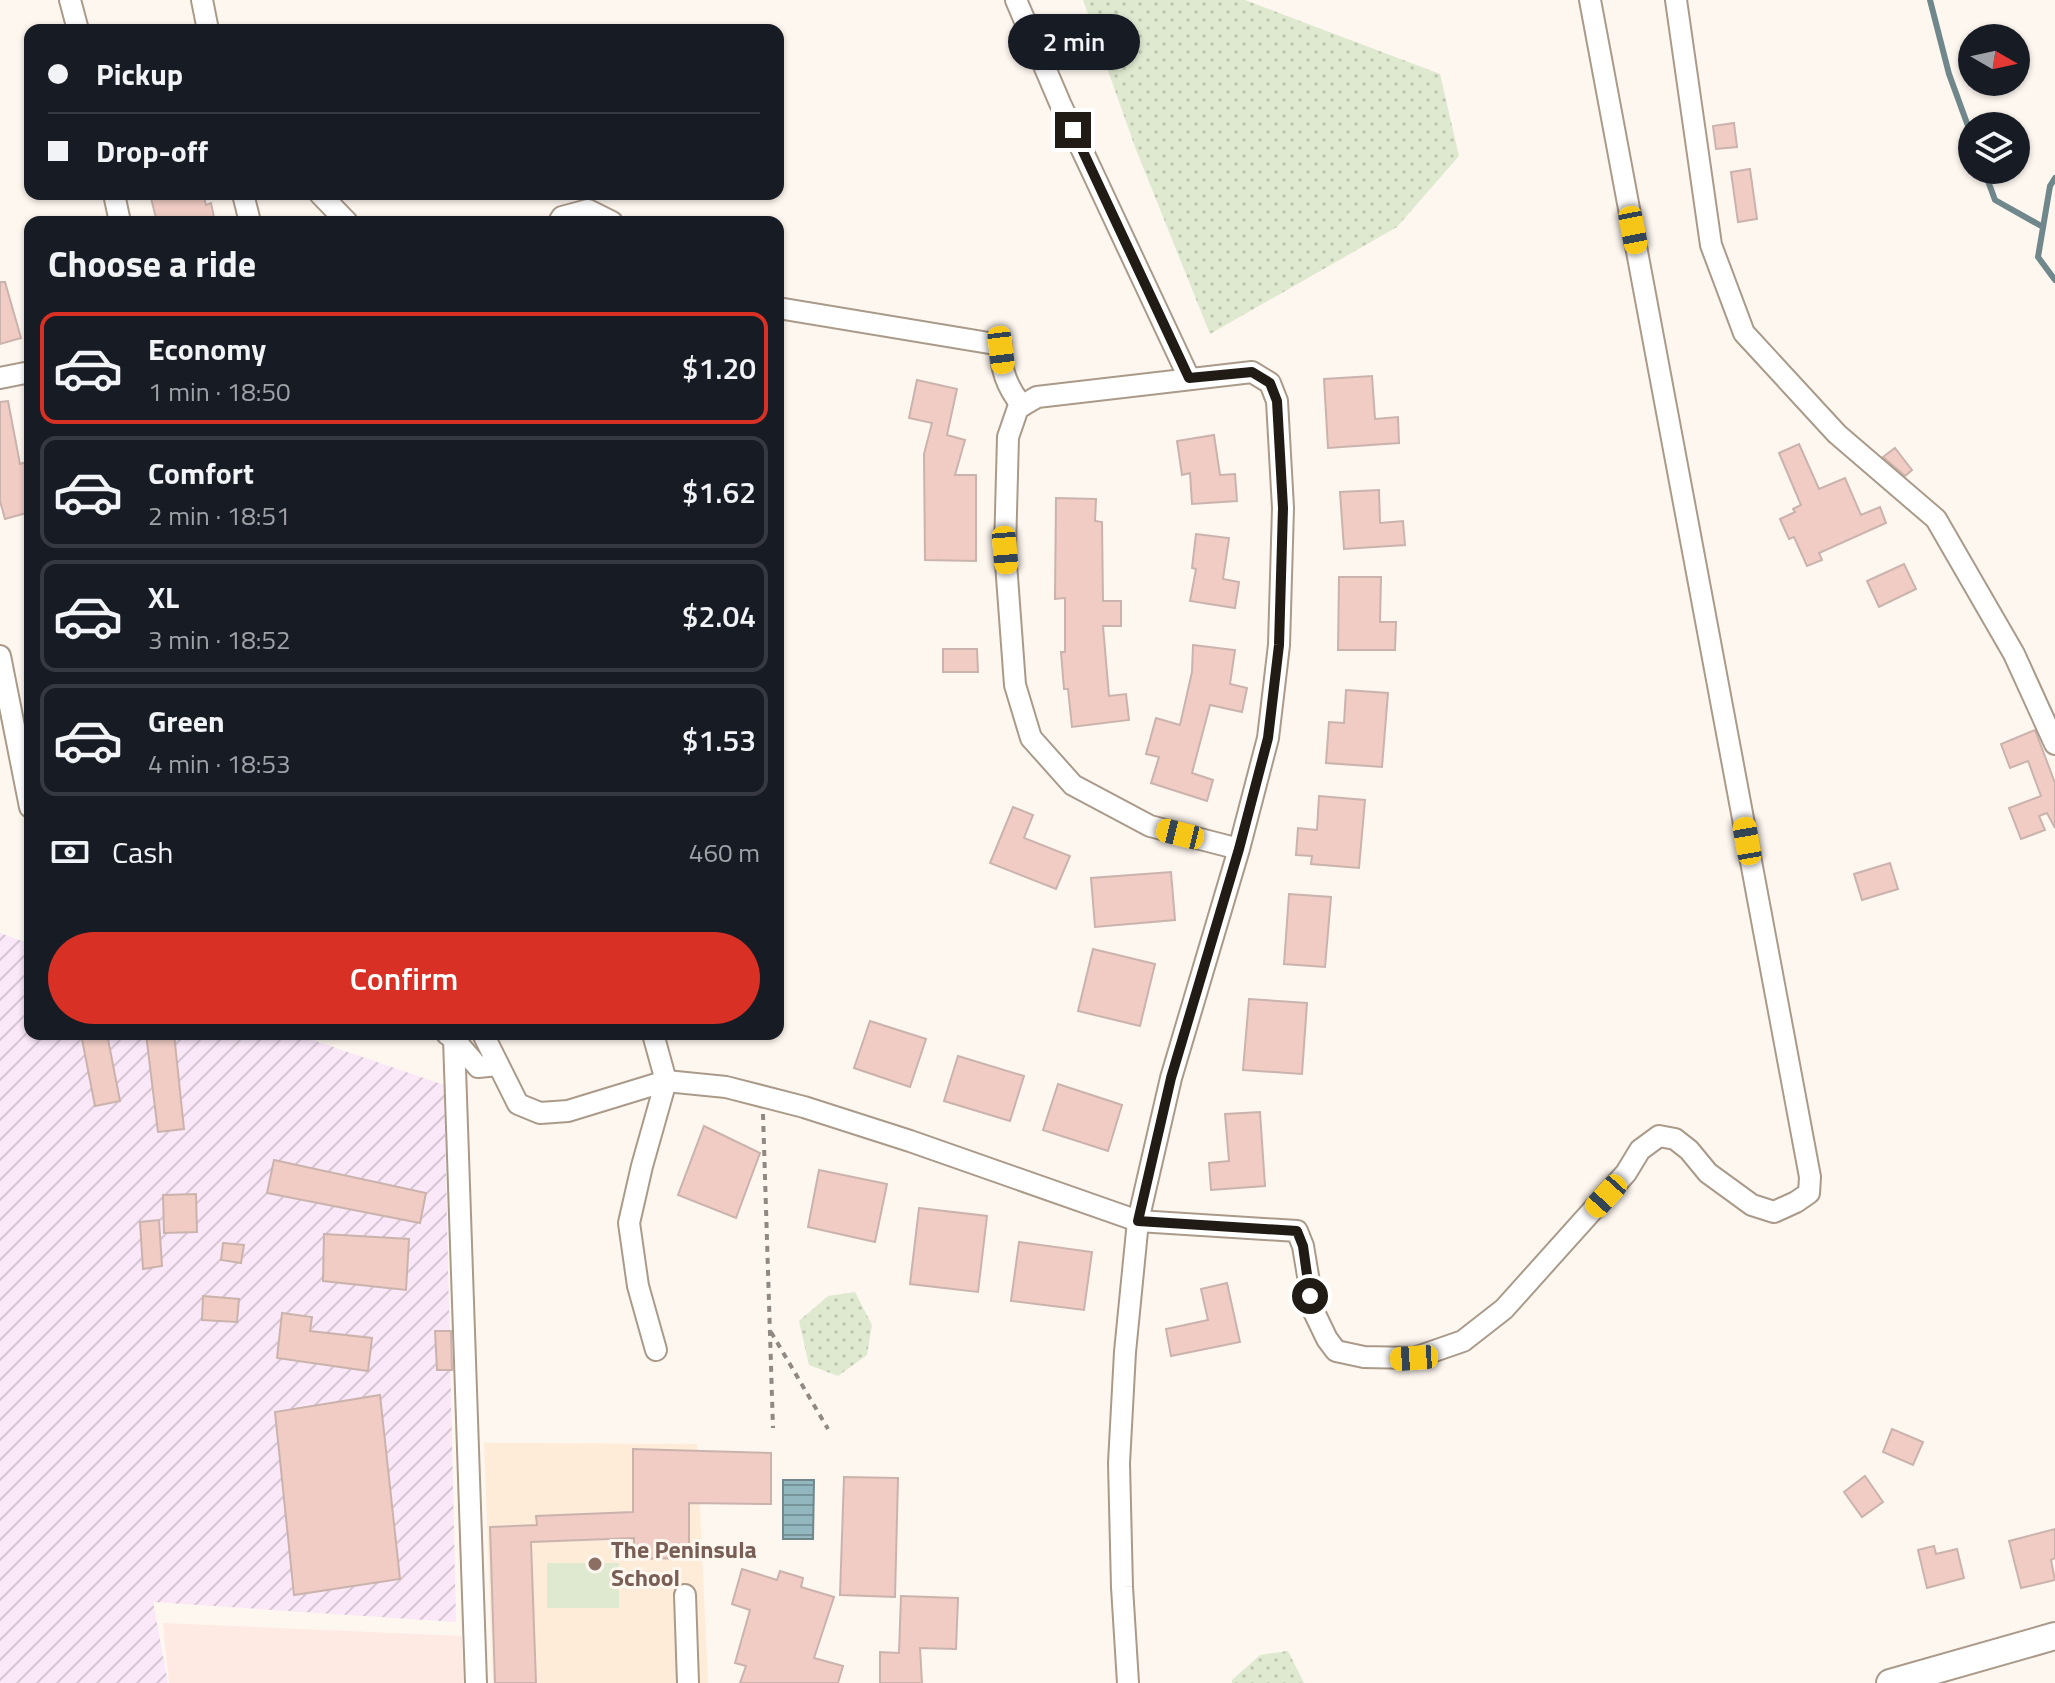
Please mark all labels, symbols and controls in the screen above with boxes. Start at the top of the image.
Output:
callout: 2 min [1007,14,1139,70]
text: 2 min [1043,22,1105,61]
north arrow [1958,24,2030,96]
map controls [1958,24,2030,184]
text: Pickup [96,51,183,97]
route end [1055,112,1091,148]
button: layers [1958,112,2030,184]
text: Drop-off [96,128,208,174]
car [1617,204,1649,256]
text: Choose a ride [48,236,256,291]
car [986,325,1016,375]
text: Economy [148,326,266,372]
icon: car [52,332,124,404]
text: $1.20 [682,345,756,391]
text: 1 min · 18:50 [148,372,291,411]
text: Comfort [148,450,254,496]
icon: car [52,456,124,528]
text: $1.62 [682,469,756,515]
text: 2 min · 18:51 [148,496,291,535]
car [991,525,1019,575]
text: XL [148,574,179,620]
icon: car [52,580,124,652]
text: $2.04 [682,593,756,639]
text: 3 min · 18:52 [148,620,291,659]
text: Green [148,698,225,744]
icon: car [52,704,124,776]
text: $1.53 [682,717,756,763]
text: 4 min · 18:53 [148,744,291,783]
car [1731,815,1763,867]
car [1154,817,1206,851]
text: Cash [112,829,173,875]
icon: cash [48,830,92,874]
text: 460 m [689,833,760,872]
button: Confirm [48,932,760,1024]
car [1581,1170,1631,1222]
route start [1292,1278,1328,1314]
car [1389,1344,1439,1372]
place label: The Peninsula School [611,1531,757,1595]
marker: The Peninsula School [586,1555,604,1573]

